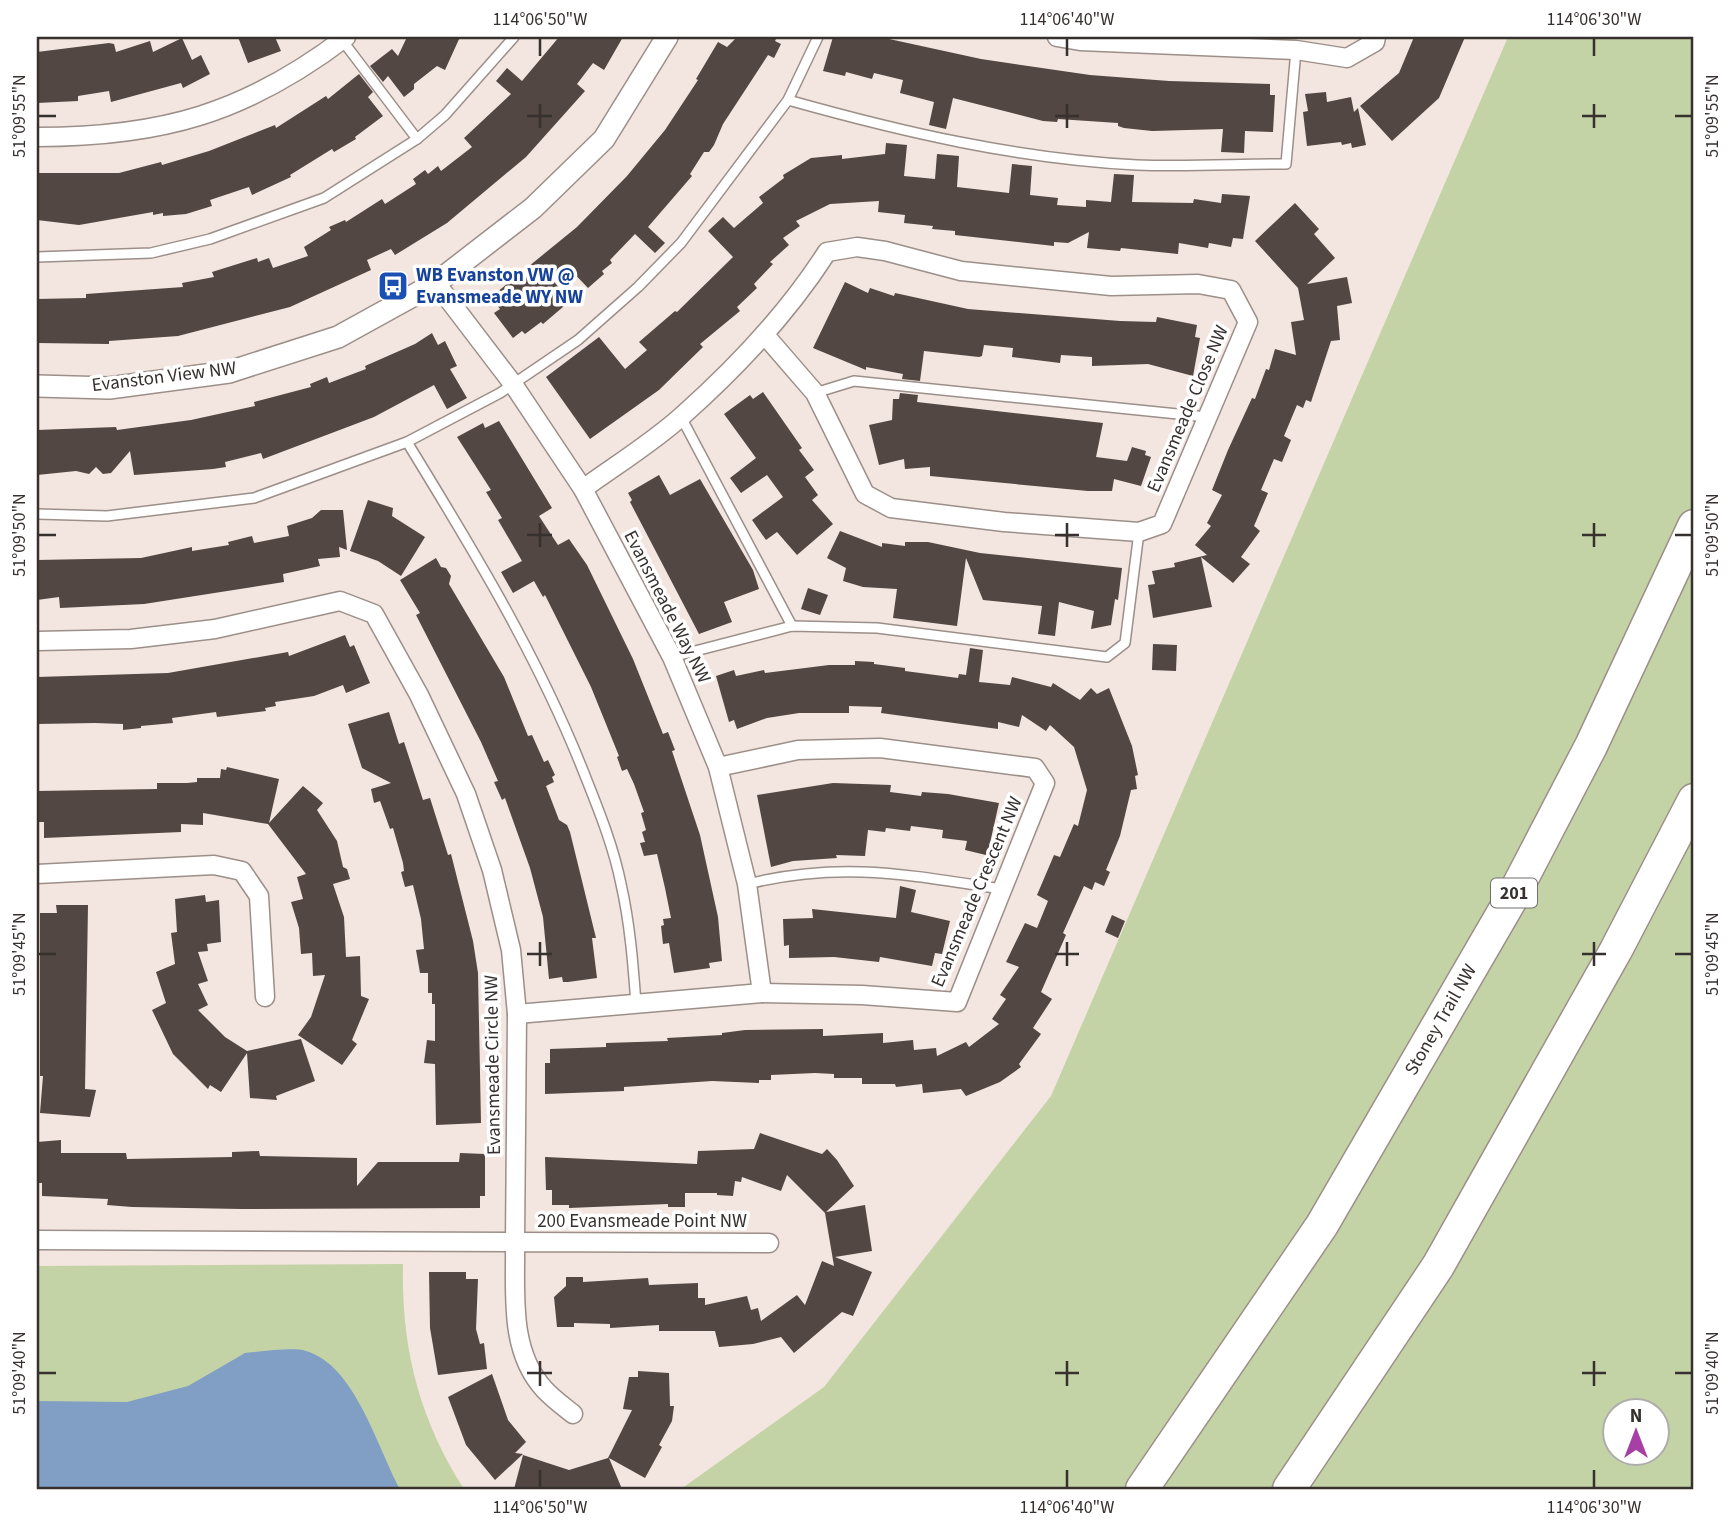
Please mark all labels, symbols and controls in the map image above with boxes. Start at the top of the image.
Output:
text: 114°06'50"W [493,7,587,32]
text: 114°06'40"W [1020,7,1114,32]
text: 114°06'30"W [1547,7,1641,32]
text: 51°09'55"N [7,74,32,158]
text: 51°09'55"N [1700,74,1725,158]
place label: WB Evanston VW @ Evansmeade WY NW [416,262,583,311]
bus stop icon: WB Evanston VW @ Evansmeade WY NW [376,269,410,303]
street label: Evansmeade Close NW [1141,321,1235,497]
street label: Evanston View NW [90,355,238,399]
text: 51°09'50"N [7,493,32,577]
text: 51°09'50"N [1700,493,1725,577]
street label: Evansmeade Way NW [617,526,717,688]
street label: Evansmeade Crescent NW [925,792,1029,991]
road number: 201 [1491,878,1537,908]
text: 51°09'45"N [7,912,32,996]
text: 51°09'45"N [1700,912,1725,996]
street label: Stoney Trail NW [1398,959,1484,1081]
street label: Evansmeade Circle NW [478,975,508,1155]
street label: 200 Evansmeade Point NW [537,1208,747,1235]
text: 51°09'40"N [7,1331,32,1415]
text: 51°09'40"N [1700,1331,1725,1415]
north arrow [1602,1396,1672,1466]
text: N [1630,1403,1642,1430]
text: 114°06'50"W [493,1495,587,1520]
text: 114°06'40"W [1020,1495,1114,1520]
text: 114°06'30"W [1547,1495,1641,1520]

